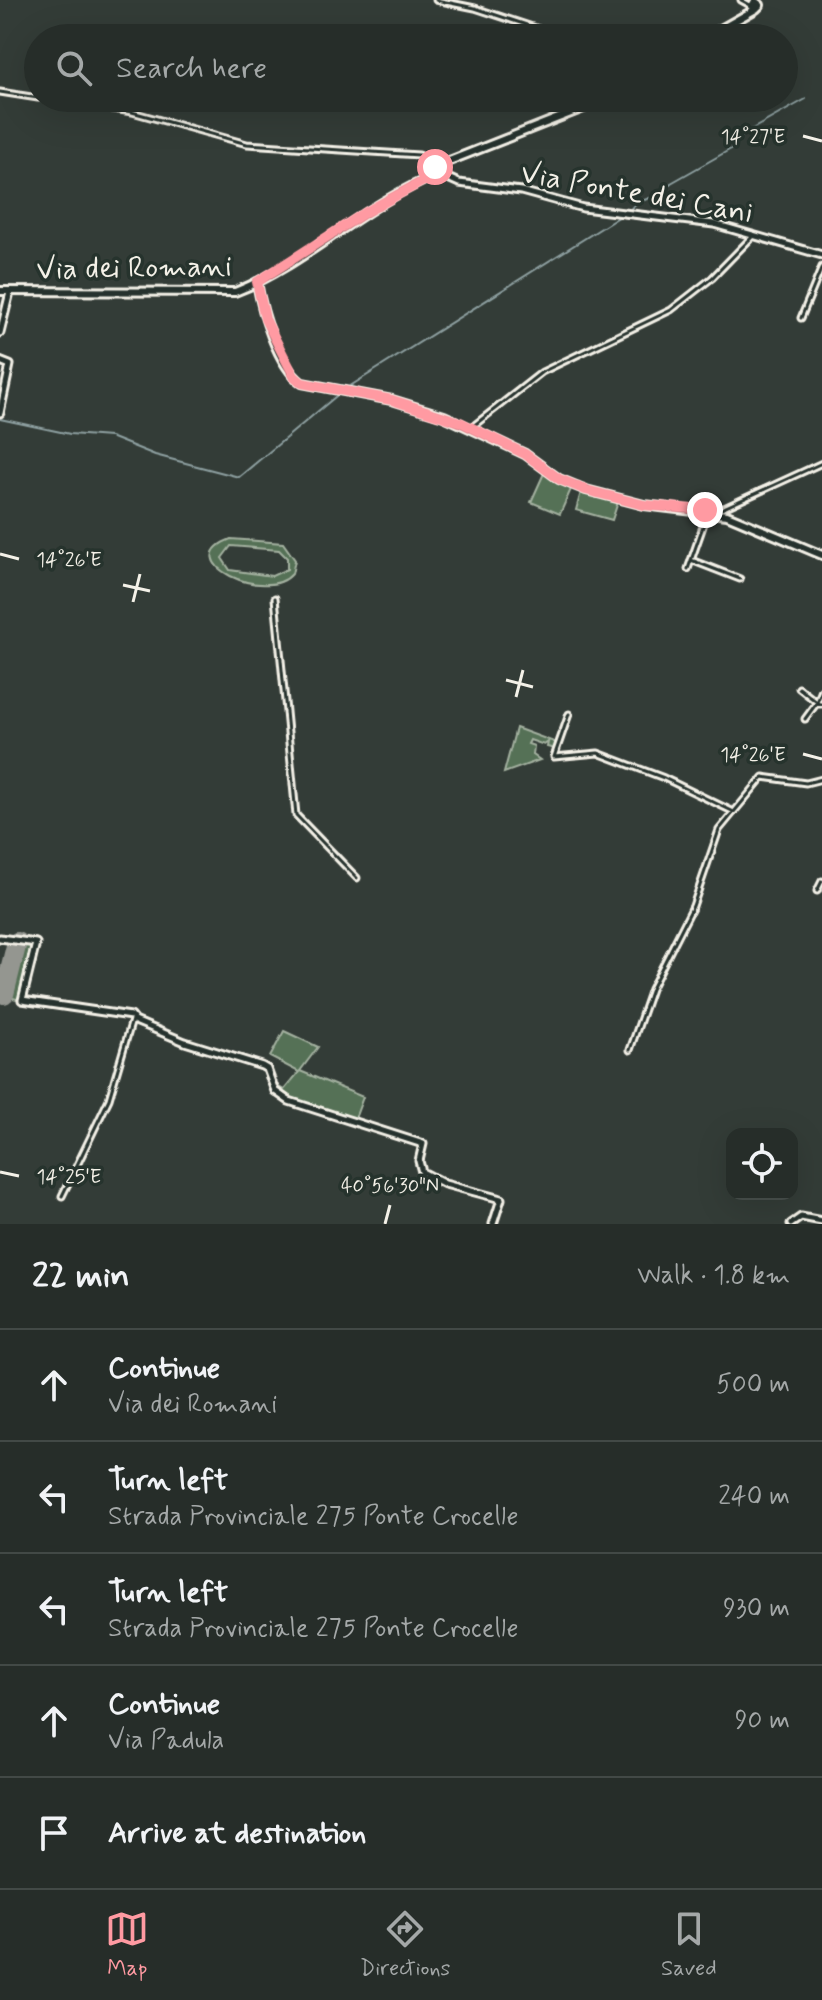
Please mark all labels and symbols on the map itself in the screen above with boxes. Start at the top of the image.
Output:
text: 14°27'E [721,124,785,151]
route start [417,149,453,185]
street label: Via Ponte dei Cani [517,154,756,233]
street label: Via dei Romani [36,247,232,290]
route end [687,492,723,528]
text: 14°26'E [36,547,102,574]
text: 14°26'E [720,742,786,769]
text: 14°25'E [37,1164,101,1191]
text: 40°56'30"N [341,1173,439,1200]

